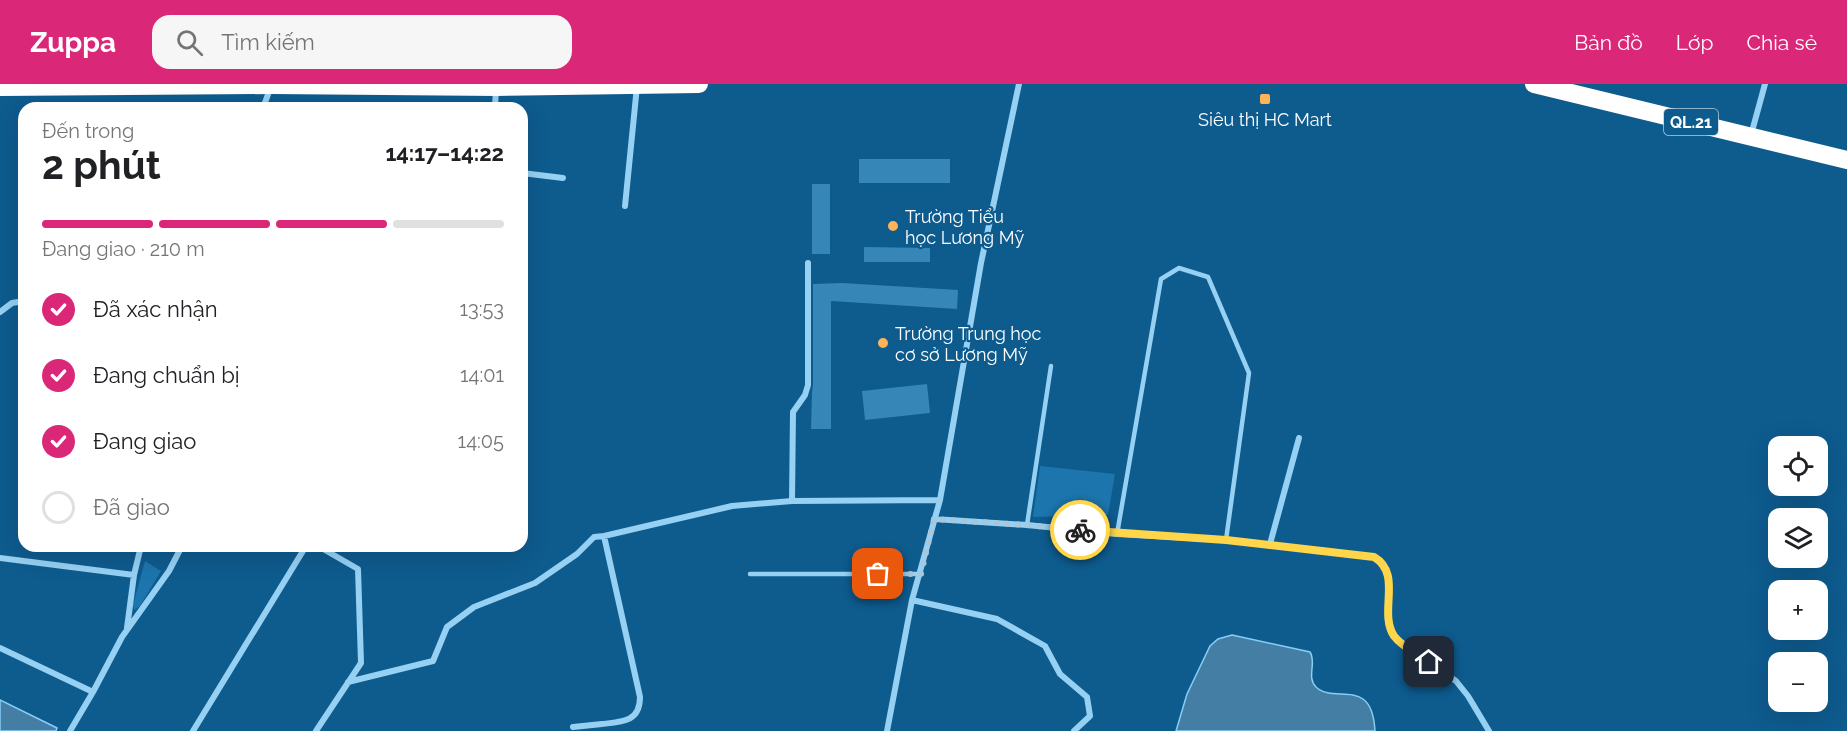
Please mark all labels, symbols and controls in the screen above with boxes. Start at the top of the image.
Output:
search box [152,15,572,69]
text: Zuppa [30,26,116,59]
icon: search [173,26,206,59]
text: Tìm kiếm [221,29,315,55]
text: Bản đồ [1574,30,1643,55]
text: Lớp [1676,30,1714,55]
text: Chia sẻ [1747,30,1817,55]
marker: Siêu thị HC Mart [1258,92,1272,106]
place label: Siêu thị HC Mart [1198,109,1332,130]
road number: QL.21 [1664,109,1718,135]
text: Đến trong [42,119,134,143]
text: 14:17–14:22 [385,140,504,166]
text: 2 phút [42,142,161,188]
place label: Trường Tiểu học Lương Mỹ [905,206,1025,248]
marker: Trường Tiểu học Lương Mỹ [886,219,900,233]
text: Đang giao · 210 m [42,237,205,261]
icon: check [42,293,75,326]
text: Đã xác nhận [93,296,218,322]
text: 13:53 [459,297,504,321]
place label: Trường Trung học cơ sở Lương Mỹ [895,323,1042,365]
marker: Trường Trung học cơ sở Lương Mỹ [876,336,890,350]
icon: check [42,359,75,392]
text: Đang chuẩn bị [93,362,240,388]
text: 14:01 [460,363,504,387]
icon: check [42,425,75,458]
text: Đang giao [93,428,196,454]
text: 14:05 [458,429,504,453]
map controls [1768,436,1828,712]
button: locate [1768,436,1828,496]
text: Đã giao [93,494,170,520]
courier [1050,500,1110,560]
button: layers [1768,508,1828,568]
icon: bike [1064,514,1097,547]
pin [852,548,903,599]
icon: bag [861,557,894,590]
button: + [1768,580,1828,640]
pin [1403,636,1454,687]
icon: home [1412,645,1445,678]
button: − [1768,652,1828,712]

